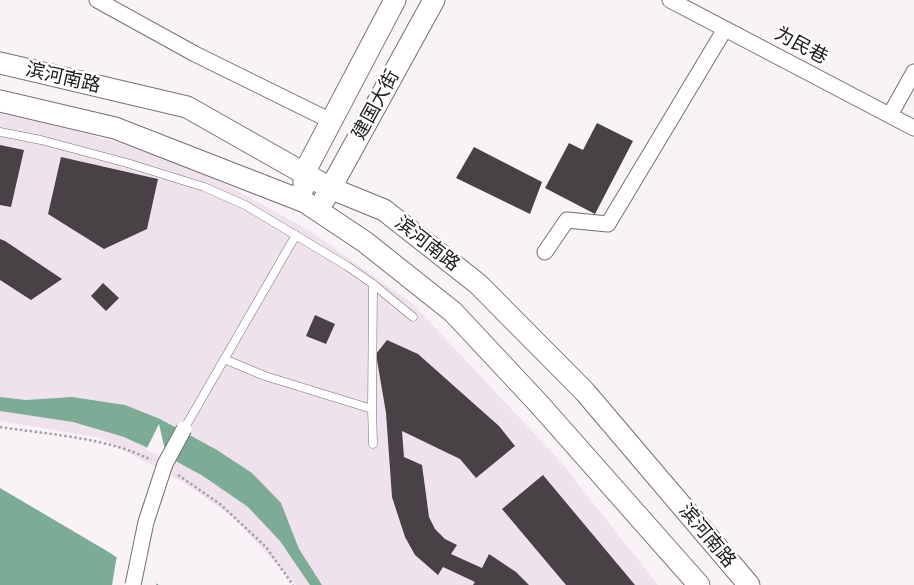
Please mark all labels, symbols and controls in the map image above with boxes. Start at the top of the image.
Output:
street label: 为民巷 [770,23,832,69]
street label: 滨河南路 [23,58,103,98]
street label: 建国大街 [348,66,404,144]
street label: 滨河南路 [390,212,464,276]
street label: 滨河南路 [674,500,740,572]

